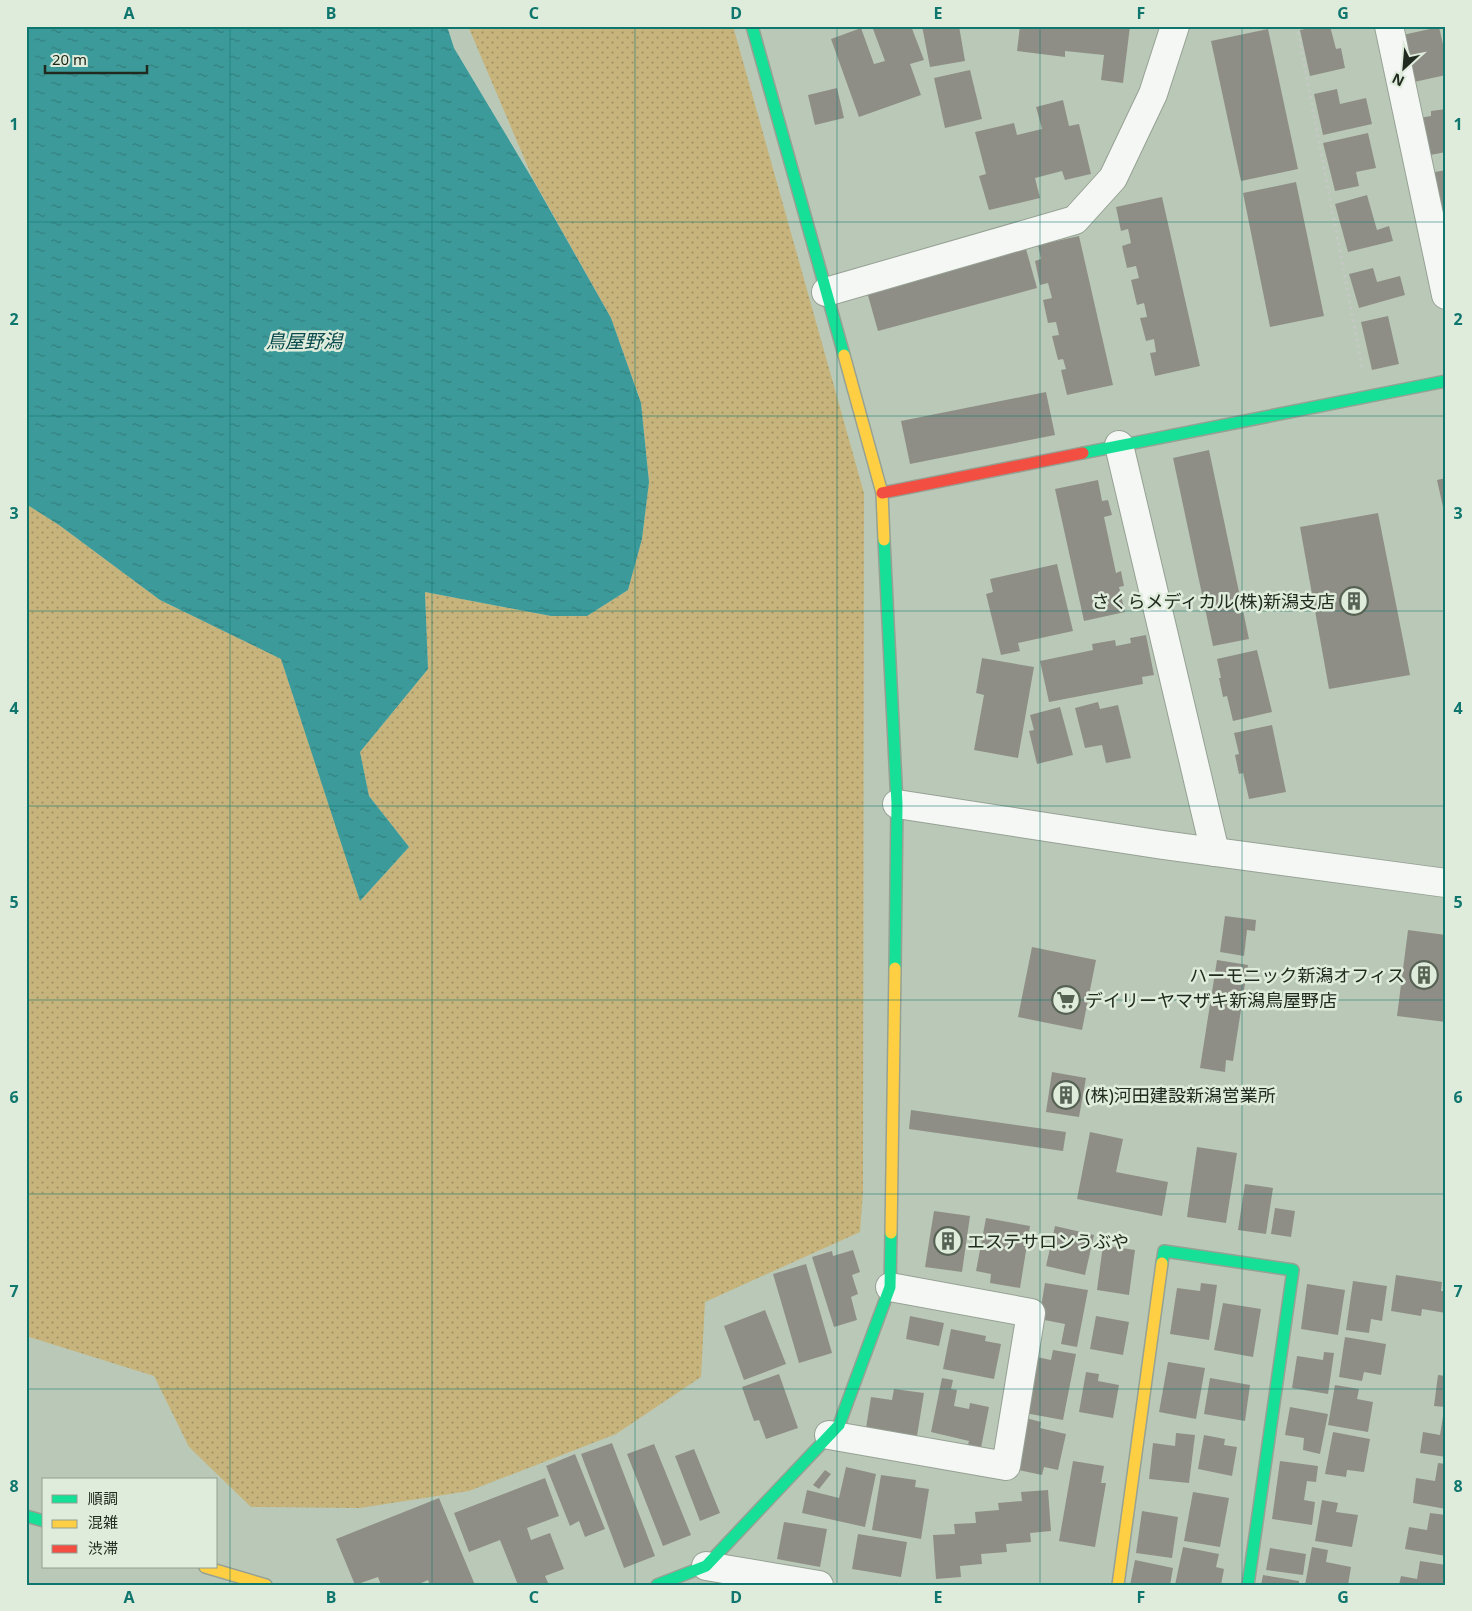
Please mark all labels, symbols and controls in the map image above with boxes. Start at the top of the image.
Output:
text: A [123,2,135,24]
text: B [326,2,336,24]
text: C [529,2,539,24]
text: D [730,2,742,24]
text: E [934,2,943,24]
text: F [1137,2,1145,24]
text: G [1337,2,1349,24]
scale bar [45,42,148,74]
north arrow [1380,42,1430,92]
text: 20 m [52,49,87,69]
text: N [1389,69,1407,91]
text: 1 [9,113,19,135]
text: 1 [1453,113,1463,135]
text: 2 [9,308,19,330]
text: 2 [1453,308,1463,330]
water label: 鳥屋野潟 [266,328,344,354]
text: 3 [9,502,19,524]
text: 3 [1453,502,1463,524]
building icon: さくらメディカル(株)新潟支店 [1339,586,1369,616]
place label: さくらメディカル(株)新潟支店 [1091,589,1335,613]
text: 4 [9,697,19,719]
text: 4 [1453,697,1463,719]
text: 5 [9,891,19,913]
text: 5 [1453,891,1463,913]
building icon: ハーモニック新潟オフィス [1409,960,1439,990]
place label: ハーモニック新潟オフィス [1189,963,1405,987]
supermarket icon: デイリーヤマザキ新潟鳥屋野店 [1051,985,1081,1015]
place label: デイリーヤマザキ新潟鳥屋野店 [1085,988,1337,1012]
building icon: (株)河田建設新潟営業所 [1051,1080,1081,1110]
place label: (株)河田建設新潟営業所 [1085,1083,1276,1107]
text: 6 [9,1086,19,1108]
text: 6 [1453,1086,1463,1108]
building icon: エステサロンうぶや [933,1226,963,1256]
place label: エステサロンうぶや [967,1229,1129,1253]
text: 7 [9,1280,19,1302]
text: 7 [1453,1280,1463,1302]
text: 8 [9,1475,19,1497]
text: 8 [1453,1475,1463,1497]
legend [42,1478,218,1568]
text: 順調 [88,1488,118,1508]
text: 混雑 [88,1512,118,1532]
text: 渋滞 [88,1538,118,1558]
text: A [123,1586,135,1608]
text: B [326,1586,336,1608]
text: C [529,1586,539,1608]
text: D [730,1586,742,1608]
text: E [934,1586,943,1608]
text: F [1137,1586,1145,1608]
text: G [1337,1586,1349,1608]

